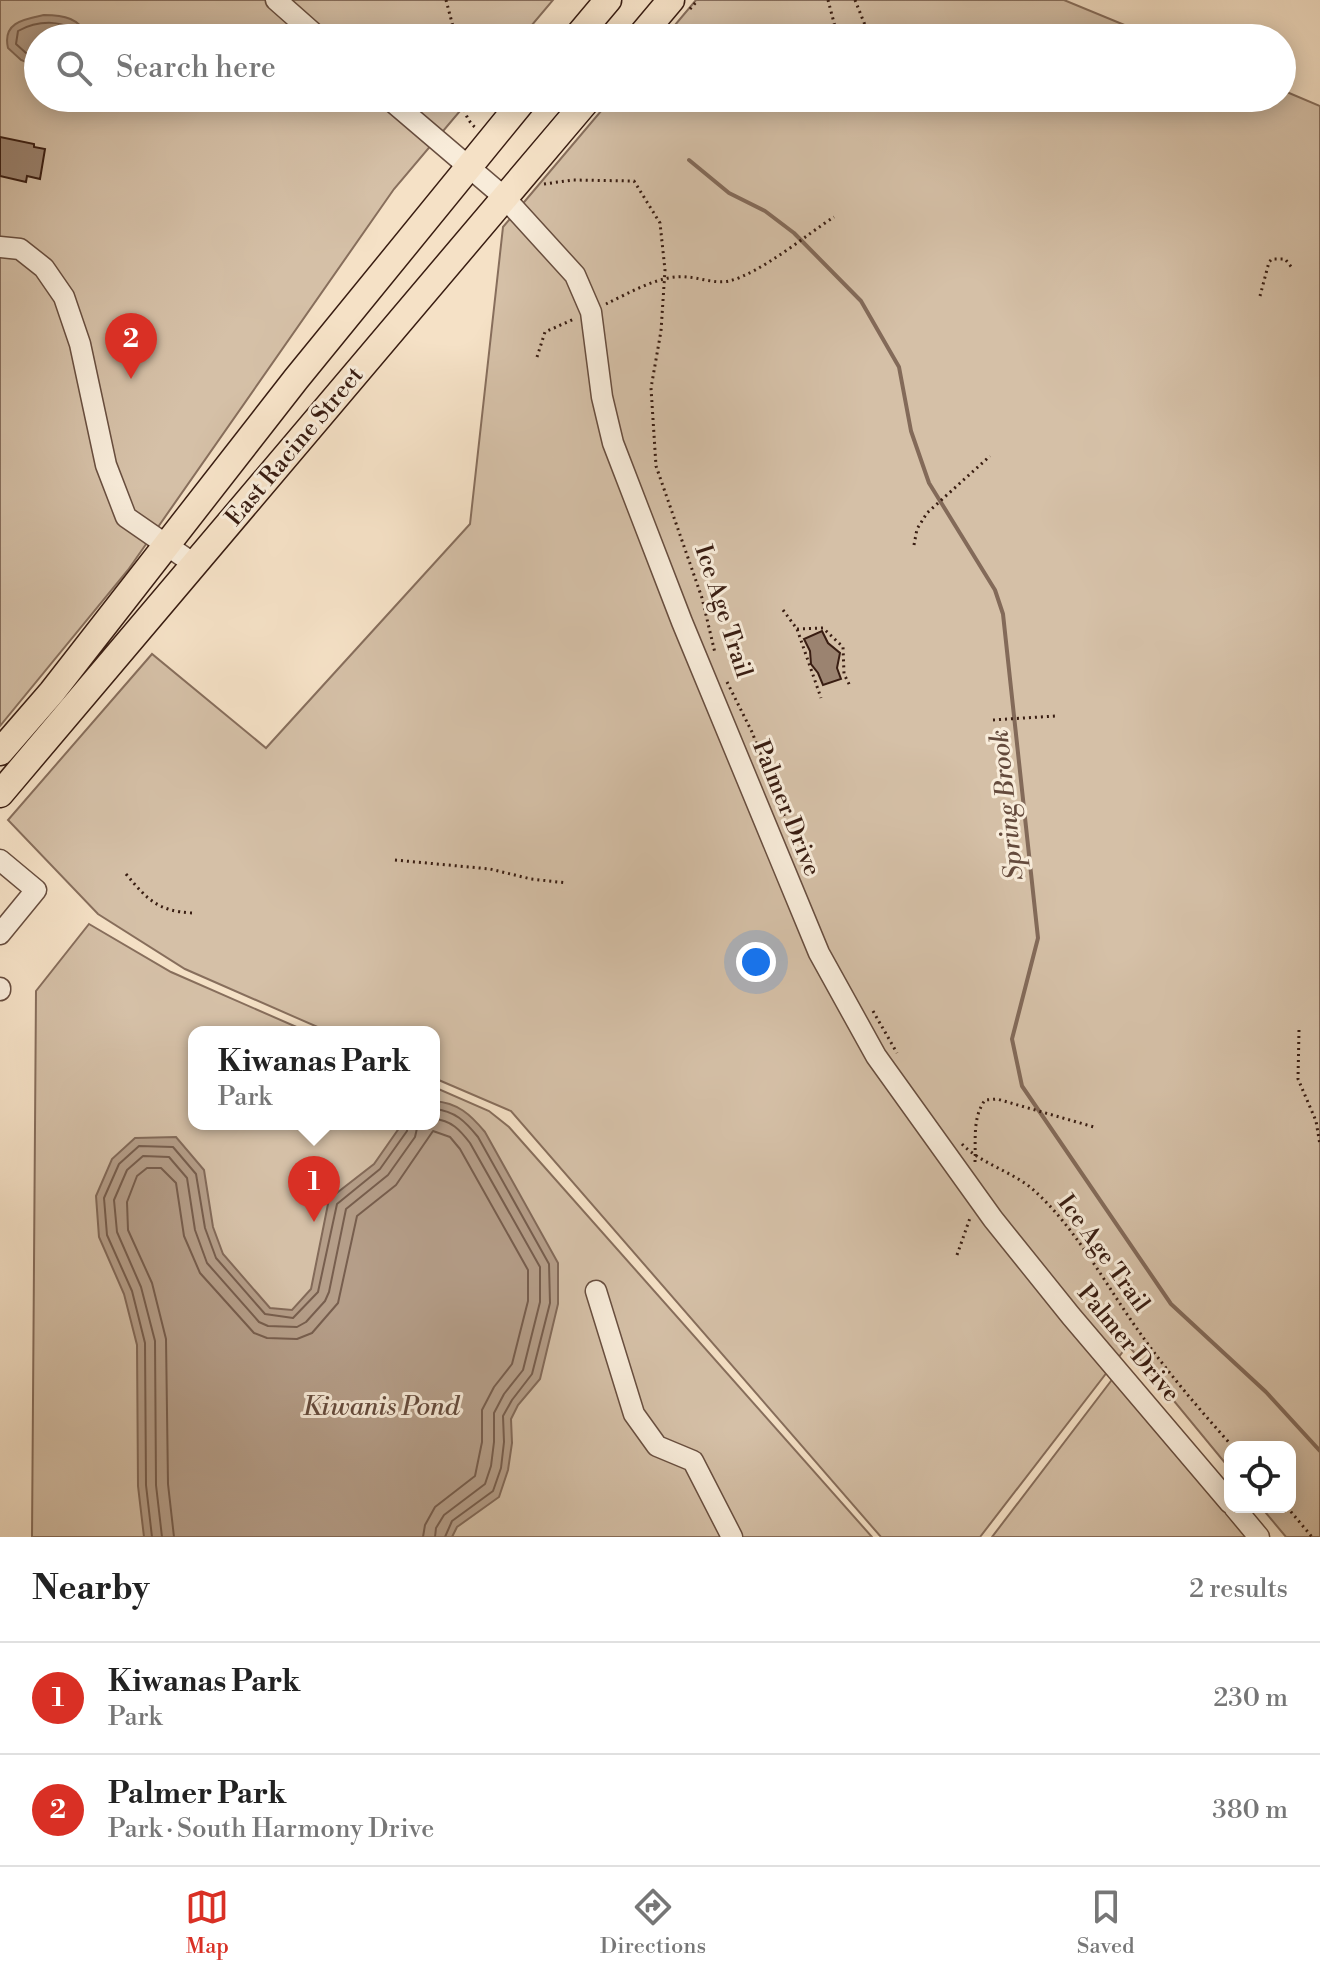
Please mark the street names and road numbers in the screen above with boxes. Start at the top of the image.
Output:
street label: East Racine Street [219,360,370,532]
street label: Ice Age Trail [687,541,759,682]
street label: Palmer Drive [745,736,827,881]
street label: Ice Age Trail [1051,1189,1156,1318]
street label: Palmer Drive [1070,1279,1186,1408]

